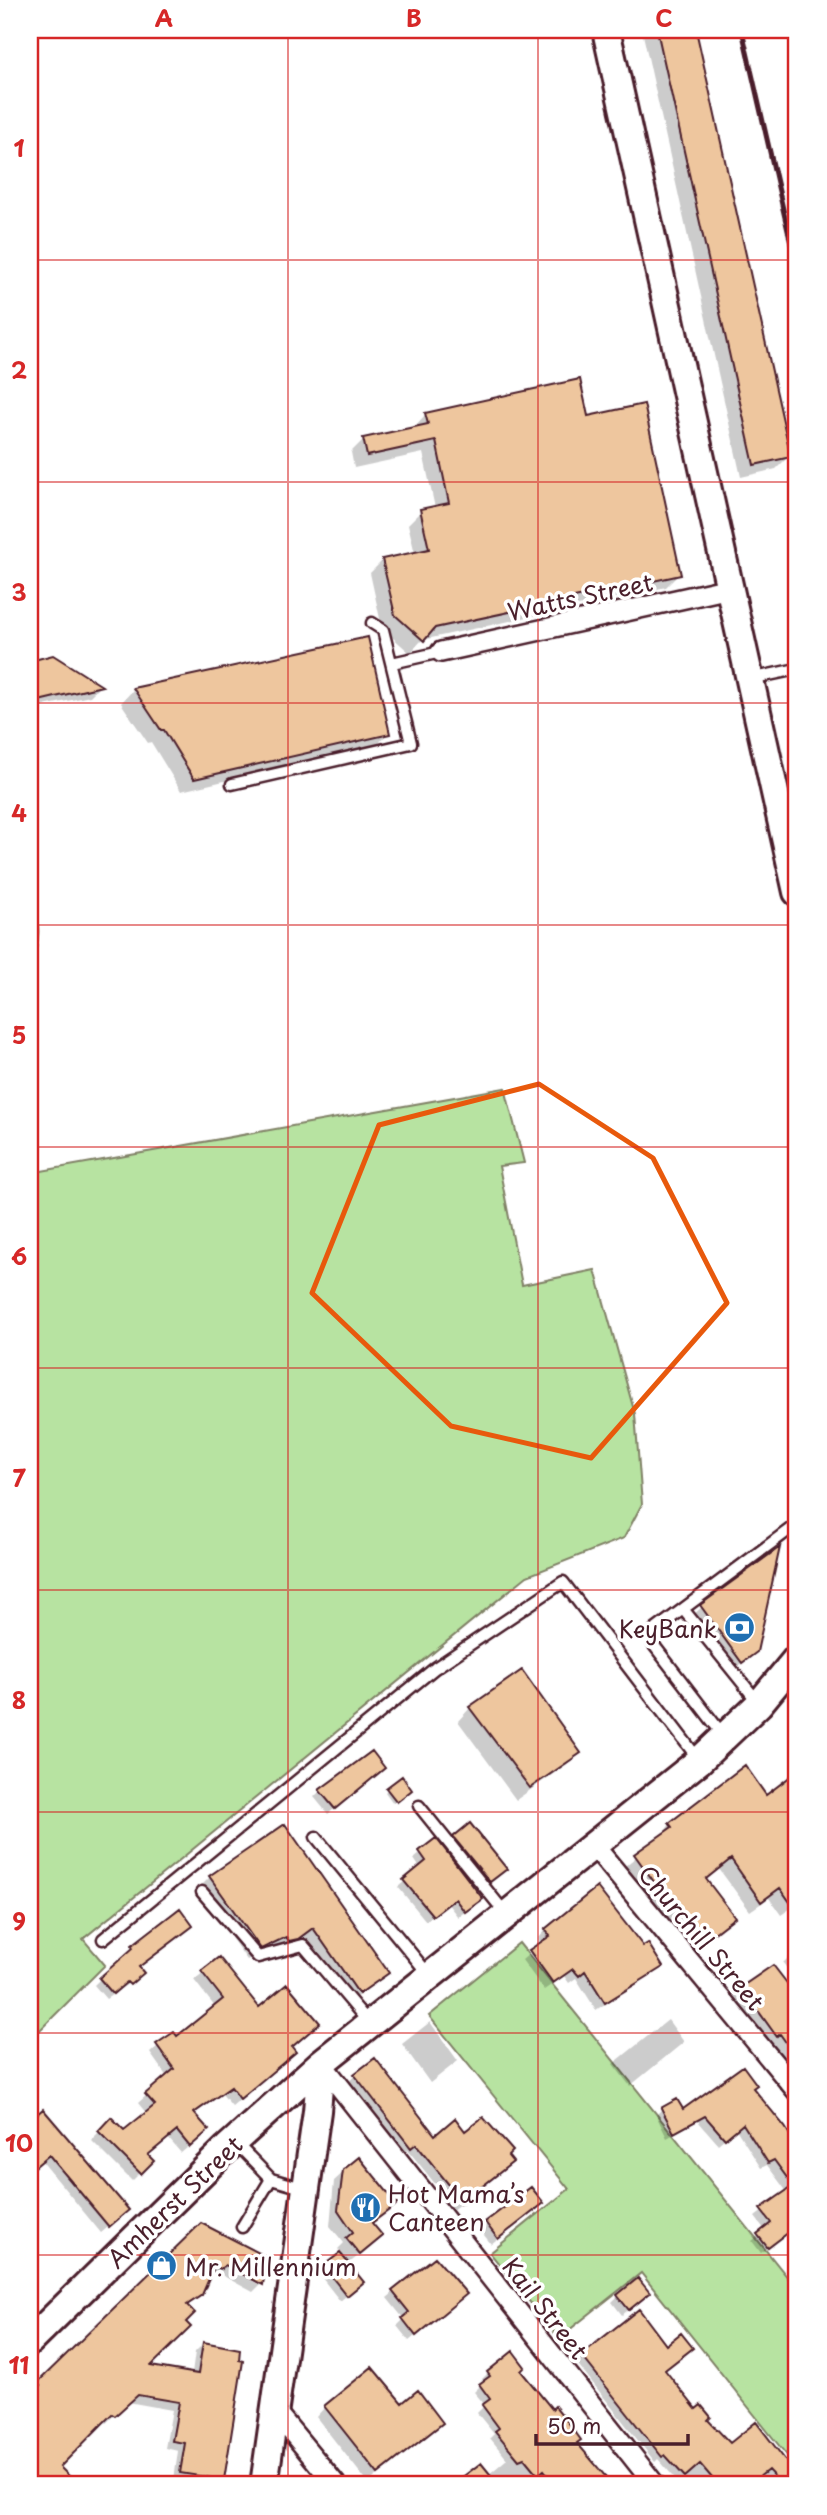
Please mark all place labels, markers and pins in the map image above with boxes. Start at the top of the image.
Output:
place label: KeyBank [619,1610,717,1646]
bank icon: KeyBank [723,1611,757,1645]
place label: Hot Mama’s Canteen [388,2175,524,2239]
restaurant icon: Hot Mama’s Canteen [348,2190,382,2224]
place label: Mr. Millennium [185,2248,357,2284]
shop icon: Mr. Millennium [145,2249,179,2283]

